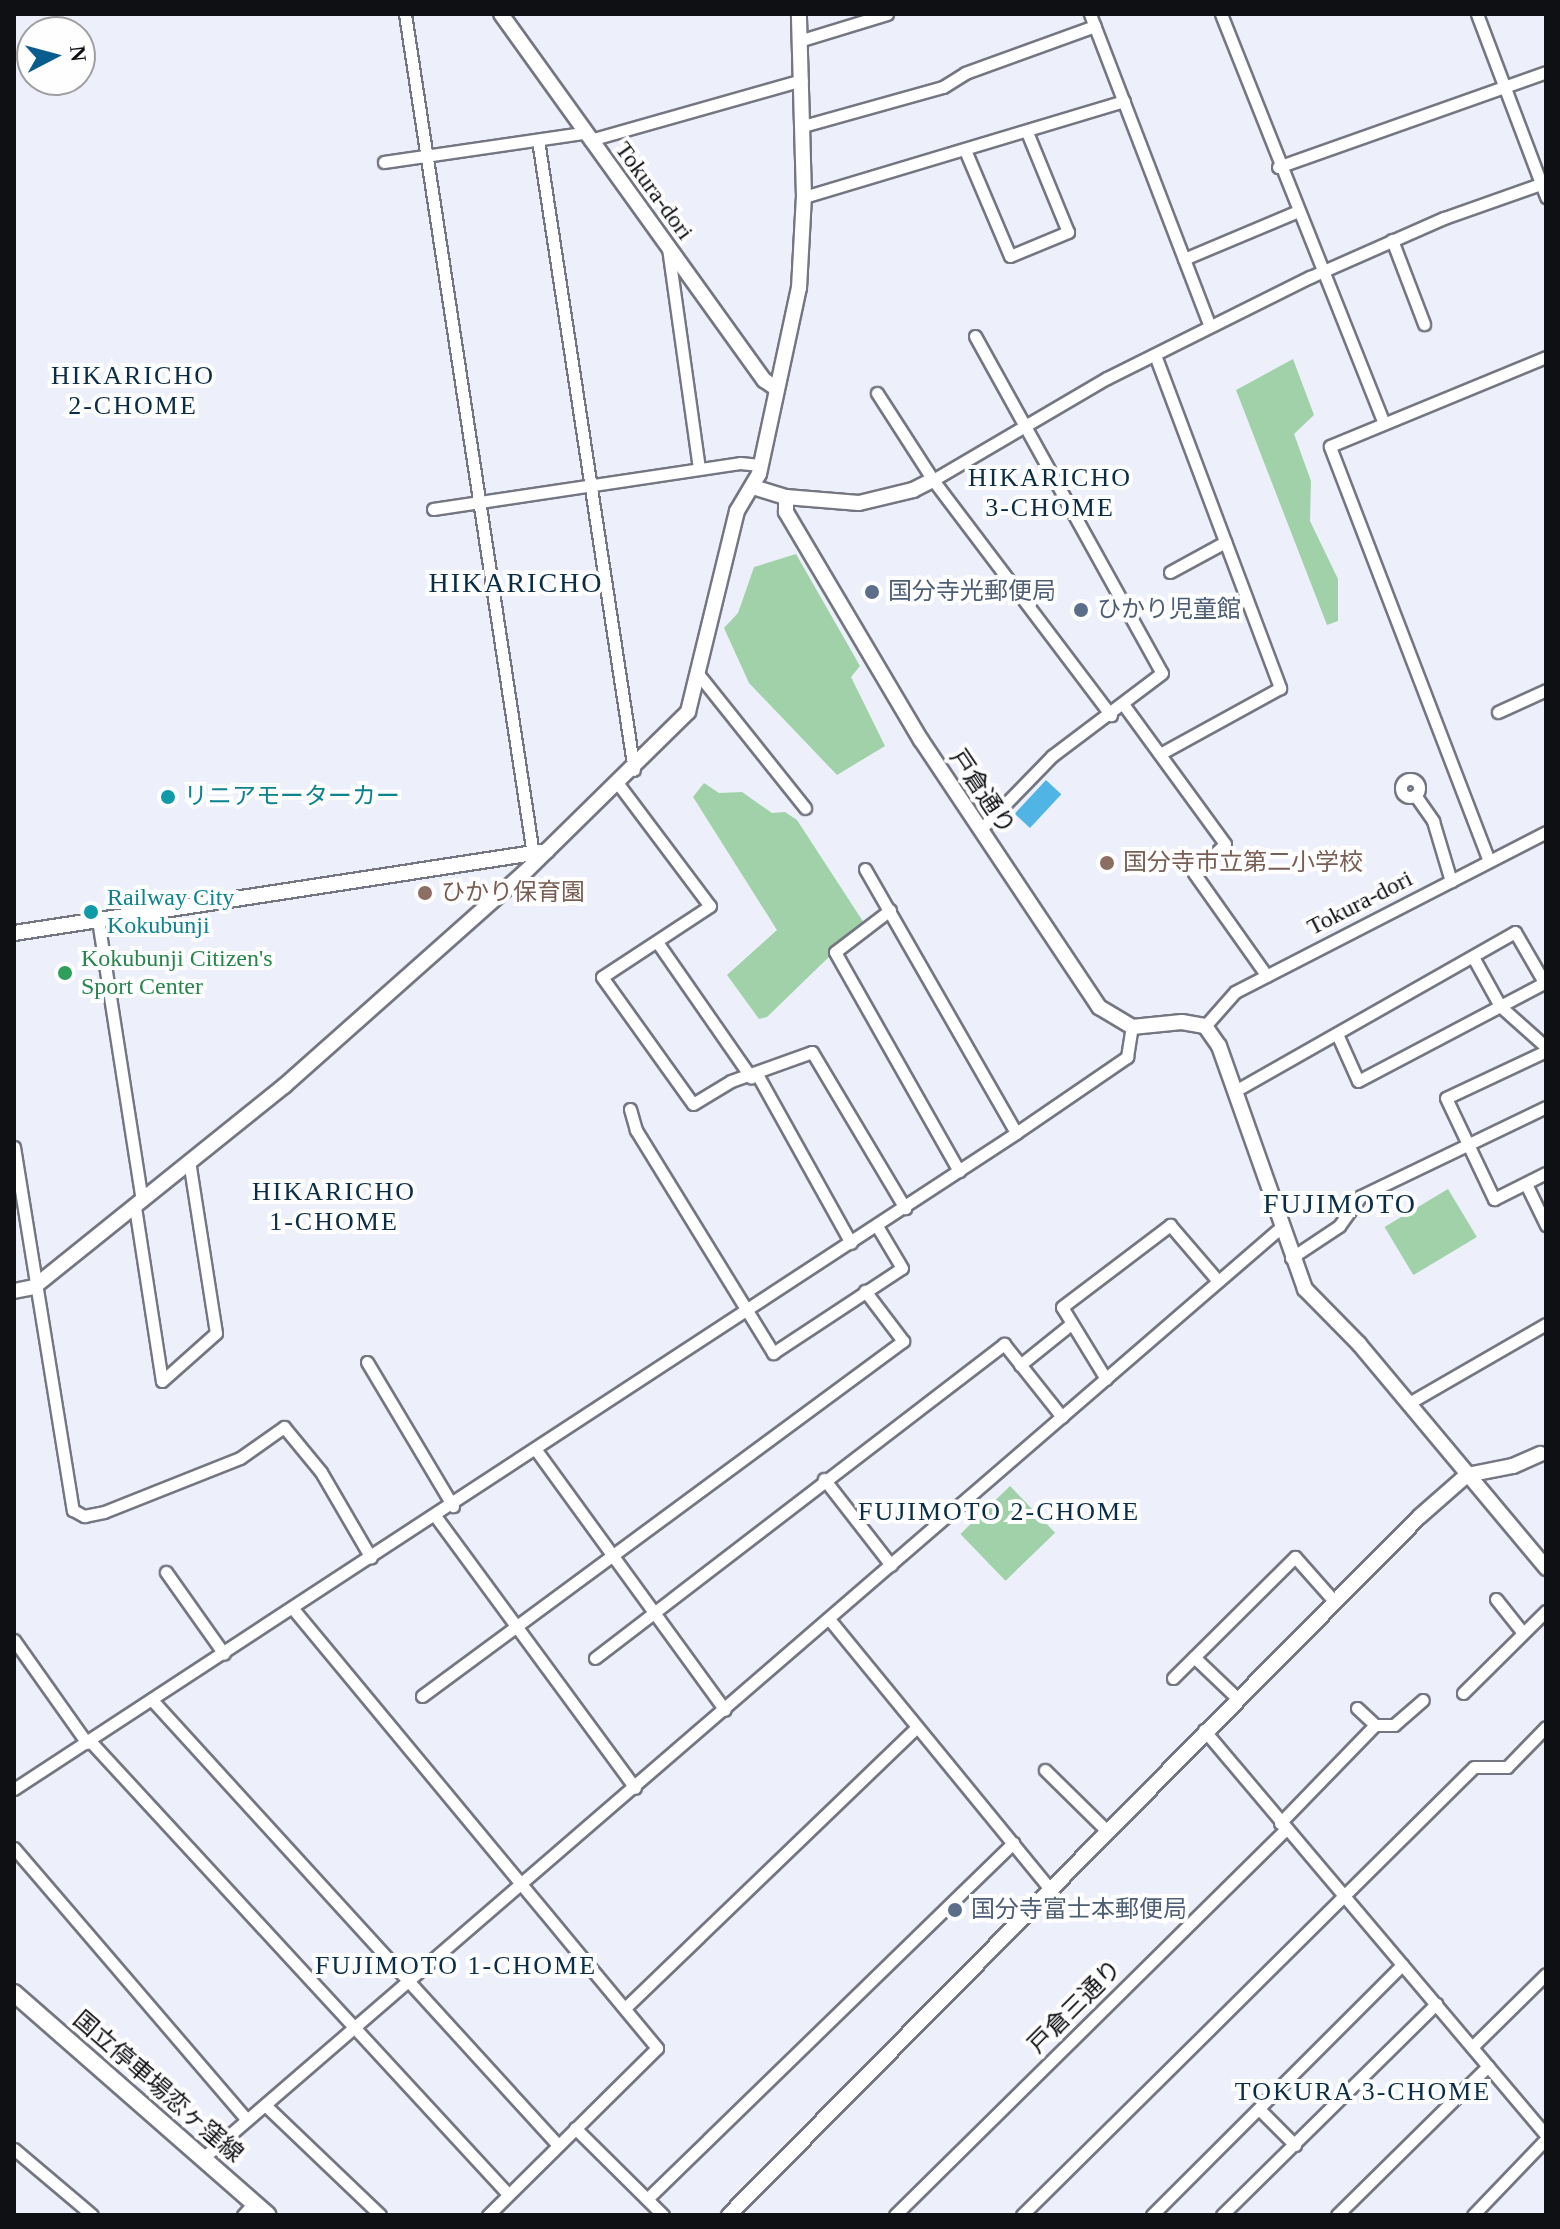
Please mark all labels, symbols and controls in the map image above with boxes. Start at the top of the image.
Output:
north arrow [16,16,96,96]
text: N [65,44,92,63]
street label: Tokura-dori [609,136,699,246]
district label: HIKARICHO 2-CHOME [51,360,215,422]
district label: HIKARICHO 3-CHOME [968,462,1132,524]
district label: HIKARICHO [428,566,604,600]
place label: 国分寺光郵便局 [888,578,1056,606]
marker: 国分寺光郵便局 [863,583,881,601]
place label: ひかり児童館 [1097,596,1241,624]
marker: ひかり児童館 [1072,601,1090,619]
street label: 戸倉通り [943,744,1021,840]
place label: リニアモーターカー [184,783,400,811]
marker: リニアモーターカー [159,788,177,806]
place label: 国分寺市立第二小学校 [1123,849,1363,877]
marker: 国分寺市立第二小学校 [1098,854,1116,872]
street label: Tokura-dori [1303,864,1417,942]
place label: ひかり保育園 [441,879,585,907]
place label: Railway City Kokubunji [107,884,234,940]
marker: ひかり保育園 [416,884,434,902]
marker: Railway City Kokubunji [82,903,100,921]
place label: Kokubunji Citizen's Sport Center [81,945,273,1001]
marker: Kokubunji Citizen's Sport Center [56,964,74,982]
district label: HIKARICHO 1-CHOME [252,1176,416,1238]
district label: FUJIMOTO [1263,1187,1417,1221]
district label: FUJIMOTO 2-CHOME [858,1496,1140,1528]
place label: 国分寺富士本郵便局 [971,1896,1187,1924]
marker: 国分寺富士本郵便局 [946,1901,964,1919]
district label: FUJIMOTO 1-CHOME [315,1950,597,1982]
street label: 戸倉三通り [1022,1954,1128,2060]
street label: 国立停車場恋ヶ窪線 [67,2005,249,2169]
district label: TOKURA 3-CHOME [1234,2076,1492,2108]

